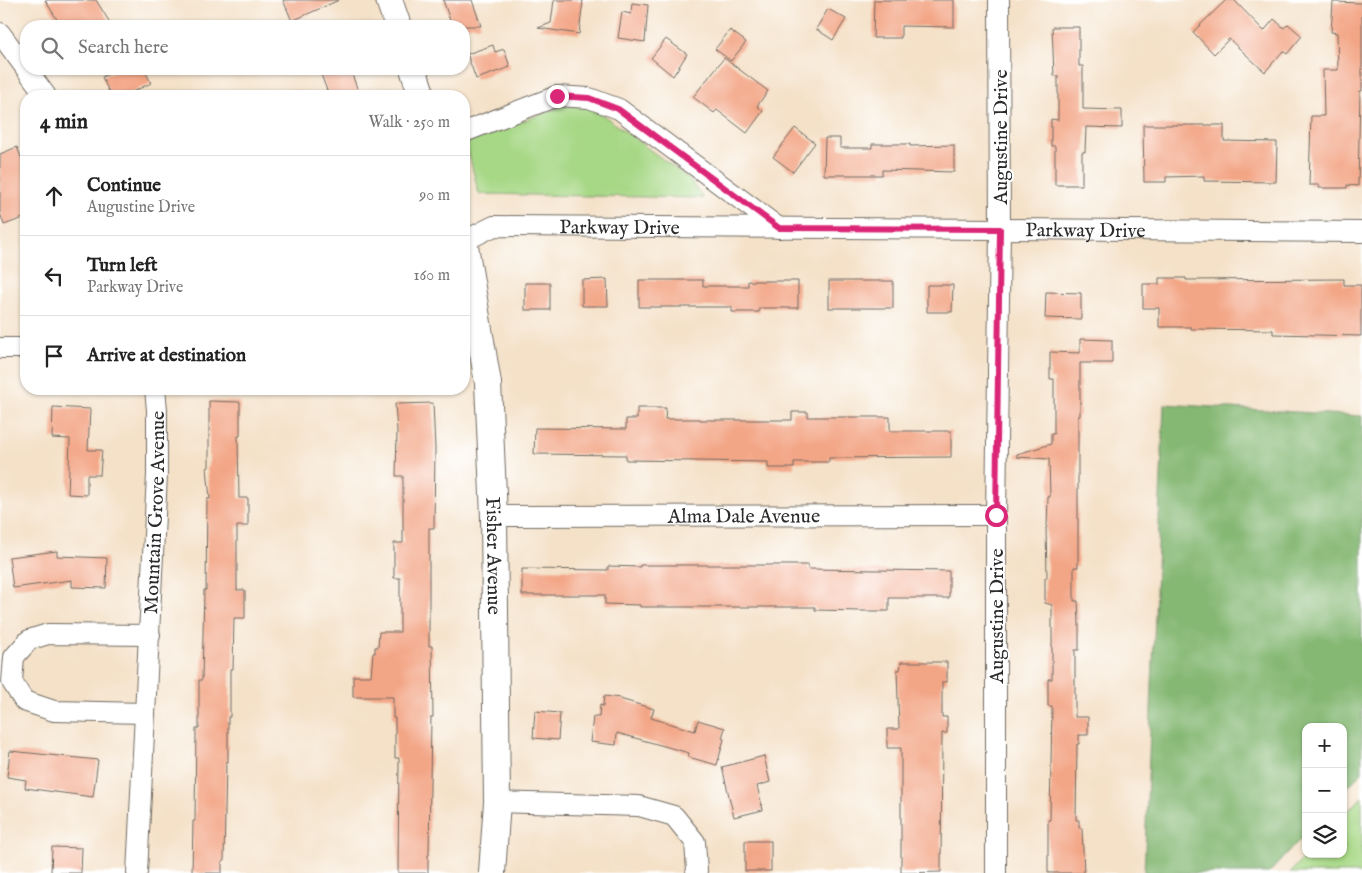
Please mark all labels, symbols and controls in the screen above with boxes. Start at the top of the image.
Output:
search box [20,20,470,75]
icon: search [38,34,66,62]
text: Search here [78,36,169,60]
street label: Augustine Drive [989,69,1014,206]
route end [546,85,569,108]
text: 4 min [40,109,88,136]
text: Walk · 250 m [368,113,450,133]
text: Continue [87,174,161,198]
icon: ahead [40,182,68,210]
text: 90 m [419,186,450,206]
text: Augustine Drive [87,198,195,218]
street label: Parkway Drive [559,215,680,241]
street label: Parkway Drive [1025,218,1146,244]
text: Turn left [87,254,158,278]
icon: left [40,262,68,290]
text: 160 m [414,266,450,286]
text: Parkway Drive [87,278,183,298]
icon: arrive [40,342,68,370]
text: Arrive at destination [87,344,246,368]
street label: Mountain Grove Avenue [139,411,171,615]
street label: Fisher Avenue [479,497,506,615]
street label: Alma Dale Avenue [667,504,820,530]
route start [985,504,1008,527]
street label: Augustine Drive [985,548,1010,685]
map controls [1302,723,1347,858]
button: + [1302,723,1347,768]
button: − [1302,768,1347,813]
button: layers [1302,813,1347,858]

